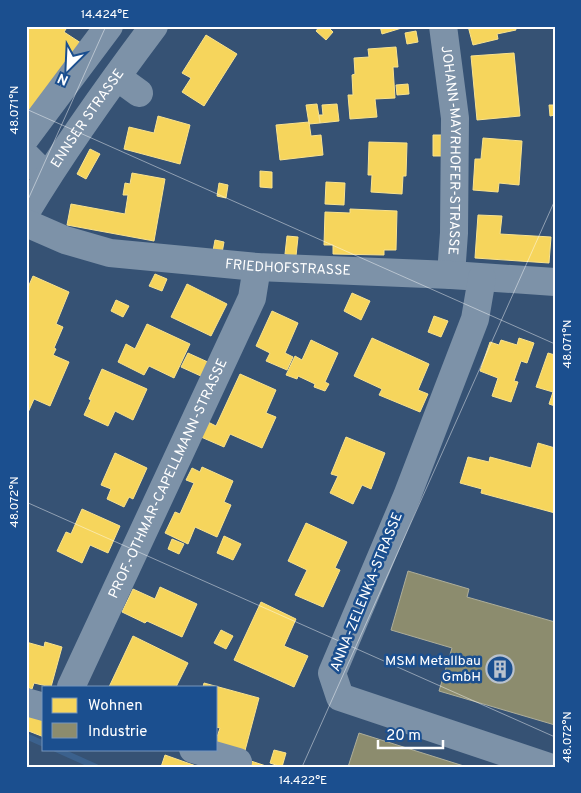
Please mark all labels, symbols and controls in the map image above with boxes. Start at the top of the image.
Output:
text: 14.424°E [81,7,129,23]
north arrow [42,42,92,92]
street label: JOHANN-MAYRHOFER-STRASSE [437,45,464,256]
street label: ENNSER STRASSE [48,65,128,171]
text: 48.071°N [7,85,23,135]
street label: FRIEDHOFSTRASSE [224,255,351,279]
text: 48.071°N [560,319,576,369]
street label: PROF.-OTHMAR-CAPELLMANN-STRASSE [105,356,231,601]
text: 48.072°N [7,476,23,528]
street label: ANNA-ZELENKA-STRASSE [327,510,407,674]
place label: MSM Metallbau GmbH [385,653,481,686]
building icon: MSM Metallbau GmbH [485,654,515,684]
legend [42,686,218,750]
text: Wohnen [88,697,143,716]
text: 48.072°N [560,711,576,763]
scale bar [378,718,444,750]
text: Industrie [88,723,147,742]
text: 20 m [386,727,421,746]
text: 14.422°E [279,773,327,789]

